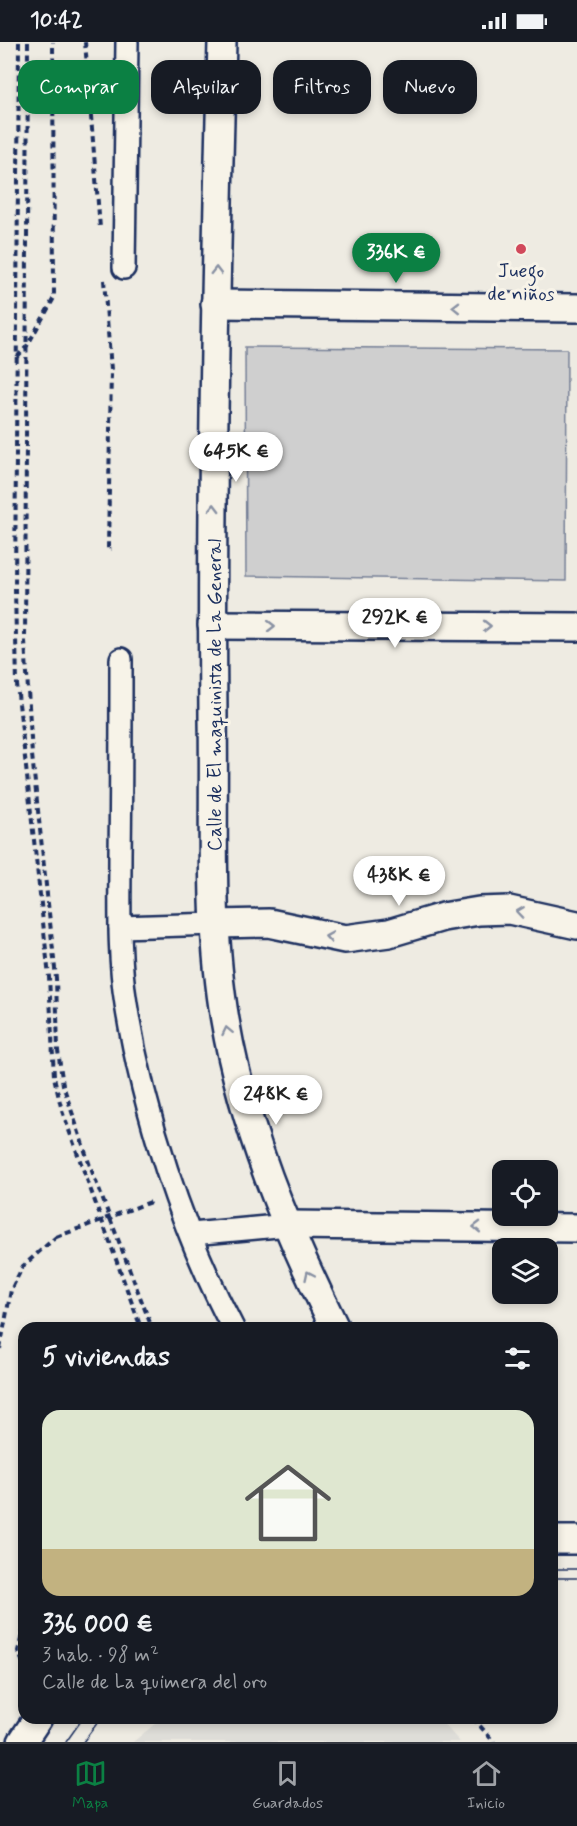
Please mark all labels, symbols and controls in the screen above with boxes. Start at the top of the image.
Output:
text: 10:42 [30,7,83,35]
chip: Comprar [18,60,139,114]
chip: Alquilar [151,60,261,114]
chip: Filtros [273,60,371,114]
chip: Nuevo [383,60,477,114]
pin: 336K € [347,233,445,284]
text: 336K € [366,239,426,266]
marker: Juego de niños [514,242,528,256]
place label: Juego de niños [487,258,555,308]
one-way arrow [210,267,222,276]
one-way arrow [451,301,460,313]
pin: 645K € [187,432,285,483]
text: 645K € [203,438,269,465]
one-way arrow [207,504,220,513]
street label: Calle de El maquinista de La General [202,539,229,851]
pin: 292K € [346,598,444,649]
text: 292K € [362,604,428,631]
one-way arrow [266,620,275,632]
one-way arrow [482,620,491,632]
pin: 438K € [350,856,448,907]
text: 438K € [367,862,431,889]
one-way arrow [515,906,525,918]
one-way arrow [324,931,334,944]
one-way arrow [221,1026,234,1036]
pin: 248K € [227,1075,325,1126]
text: 248K € [243,1081,309,1108]
map controls [492,1160,558,1304]
button: locate [492,1160,558,1226]
one-way arrow [472,1221,481,1233]
button: layers [492,1238,558,1304]
one-way arrow [305,1271,317,1282]
text: 5 viviendas [42,1341,170,1375]
icon: filters [501,1342,534,1375]
icon: home [234,1449,342,1557]
text: 336 000 € [42,1608,153,1642]
text: 3 hab. · 98 m² [42,1642,159,1669]
text: Calle de La quimera del oro [42,1669,267,1696]
tab: Mapa [72,1757,108,1814]
tab: Guardados [252,1757,323,1814]
tab: Inicio [467,1757,505,1814]

